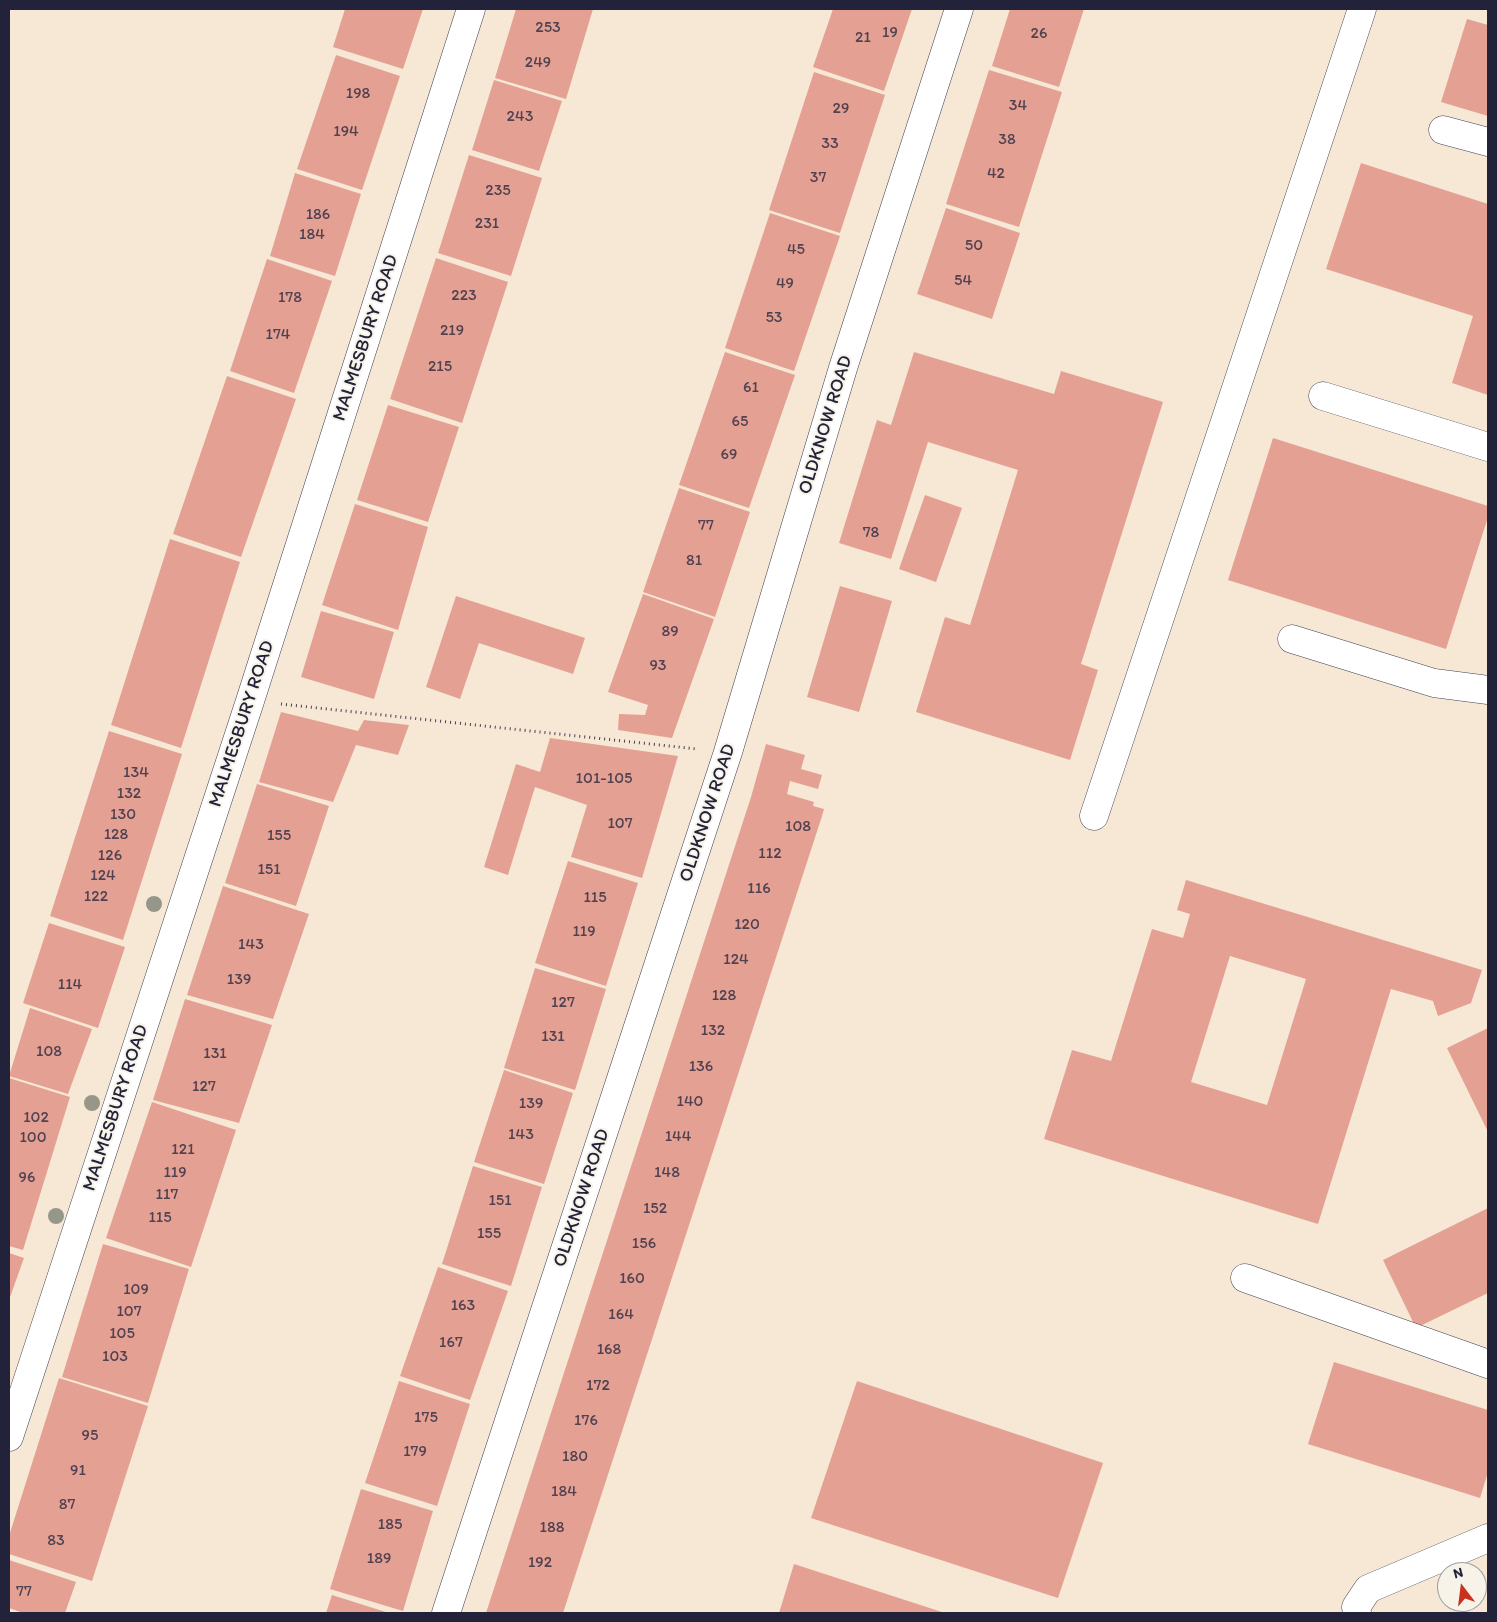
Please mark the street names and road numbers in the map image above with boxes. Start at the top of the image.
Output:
street label: MALMESBURY ROAD [328,252,404,424]
street label: OLDKNOW ROAD [794,353,858,497]
street label: MALMESBURY ROAD [204,638,280,810]
street label: OLDKNOW ROAD [675,741,741,885]
street label: MALMESBURY ROAD [78,1022,154,1194]
street label: OLDKNOW ROAD [549,1126,615,1270]

